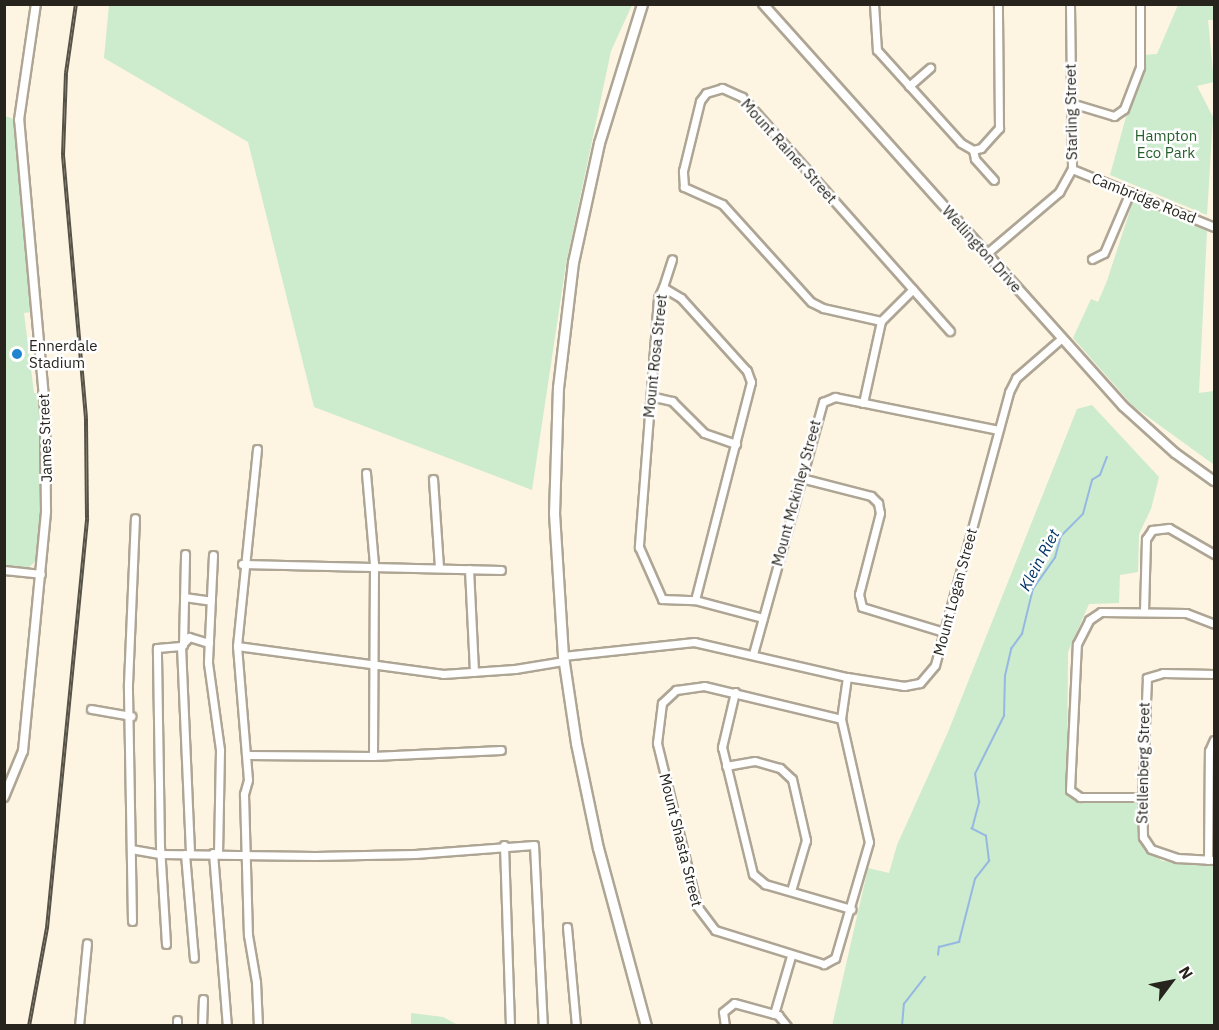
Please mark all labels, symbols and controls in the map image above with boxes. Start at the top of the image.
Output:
street label: Starling Street [1061,64,1081,160]
street label: Mount Rainer Street [737,95,841,207]
park label: Hampton Eco Park [1135,126,1197,161]
street label: Cambridge Road [1089,169,1199,227]
street label: Wellington Drive [938,202,1026,296]
street label: Mount Rosa Street [640,293,670,419]
place label: Ennerdale Stadium [29,336,97,371]
marker: Ennerdale Stadium [10,347,24,361]
street label: James Street [34,393,56,483]
street label: Mount Mckinley Street [768,418,824,568]
street label: Mount Logan Street [929,526,981,658]
water label: Klein Riet [1015,526,1063,594]
street label: Stellenberg Street [1133,702,1153,824]
street label: Mount Shasta Street [656,771,706,909]
north arrow [1141,952,1201,1012]
text: N [1175,962,1198,983]

